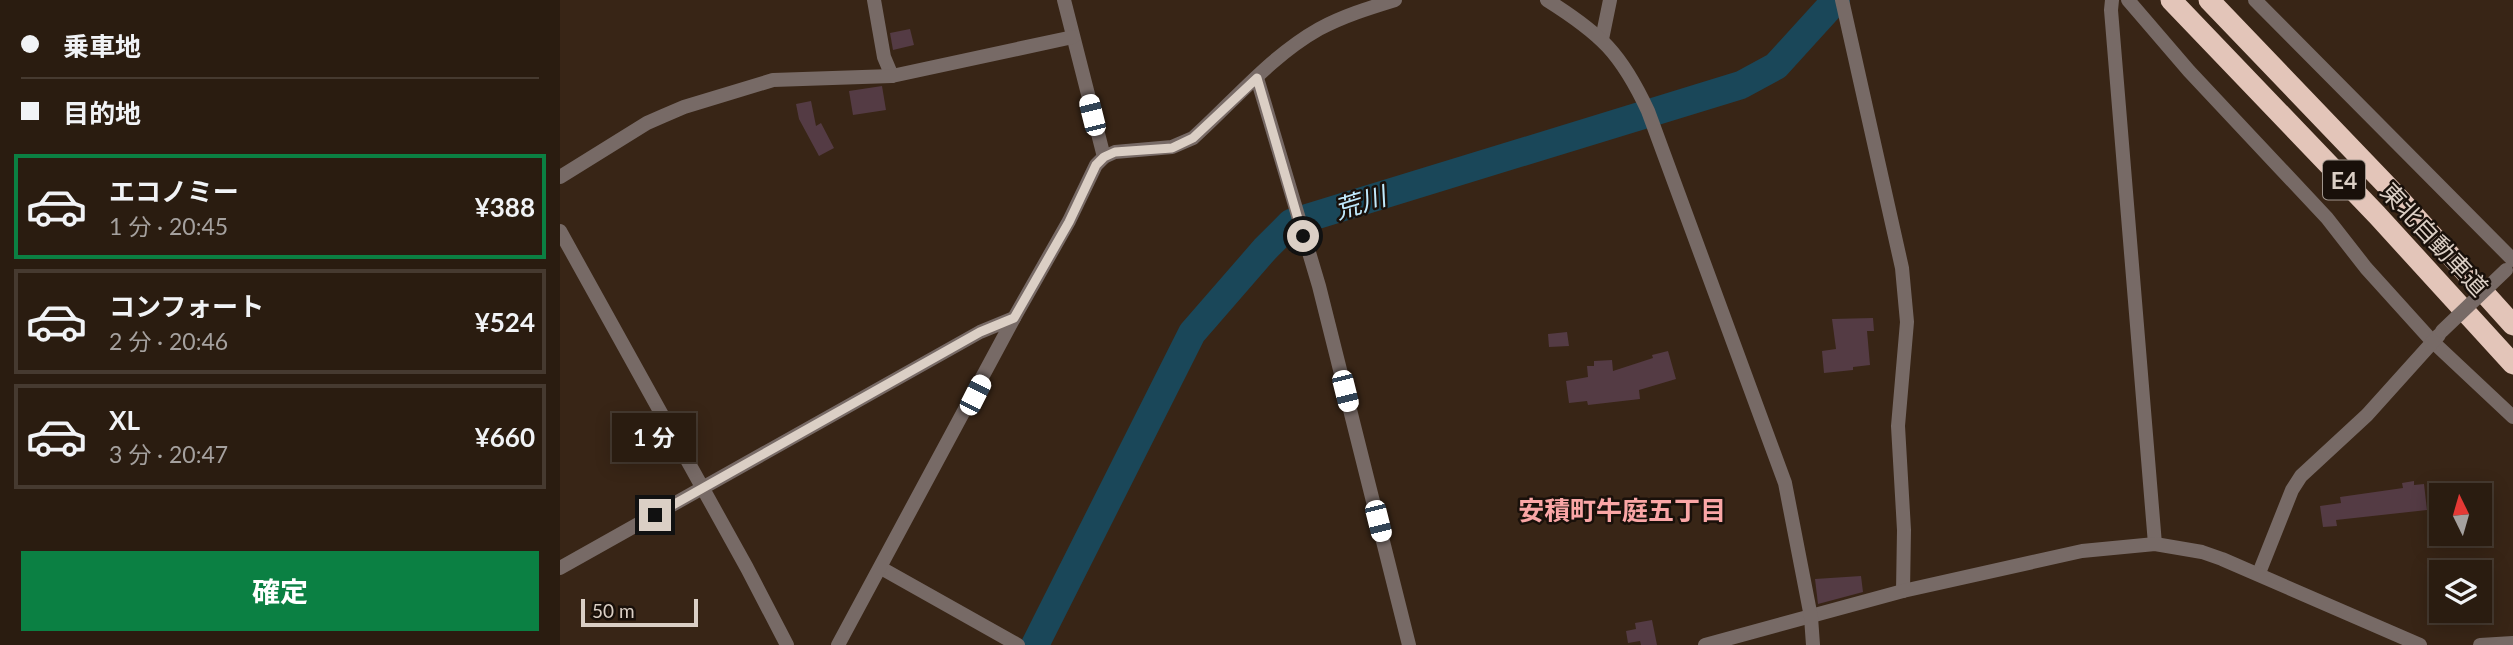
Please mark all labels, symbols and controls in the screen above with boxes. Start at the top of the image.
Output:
text: 乗車地 [63,30,141,62]
car [1077,92,1108,138]
text: 目的地 [63,97,141,129]
road number: E4 [2323,160,2365,200]
icon: car [25,175,88,238]
text: エコノミー [109,175,239,207]
street label: 東北自動車道 [2375,176,2495,302]
water label: 荒川 [1330,178,1392,225]
text: ¥388 [475,191,535,223]
text: 1 分 · 20:45 [109,212,228,240]
route start [1287,220,1319,252]
icon: car [25,290,88,353]
text: コンフォート [109,290,264,322]
text: ¥524 [475,306,535,338]
text: 2 分 · 20:46 [109,327,228,355]
car [1330,368,1361,414]
car [957,372,994,418]
text: XL [109,404,140,436]
icon: car [25,405,88,468]
callout: 1 分 [613,414,697,462]
text: ¥660 [475,421,535,453]
text: 1 分 [633,423,675,451]
text: 3 分 · 20:47 [109,440,228,468]
north arrow [2429,483,2492,546]
map controls [2429,483,2492,623]
district label: 安積町牛庭五丁目 [1518,494,1726,526]
car [1363,498,1394,544]
route end [639,499,671,531]
button: 確定 [21,551,539,631]
button: layers [2429,560,2492,623]
scale bar [581,596,698,628]
text: 50 m [592,599,635,622]

